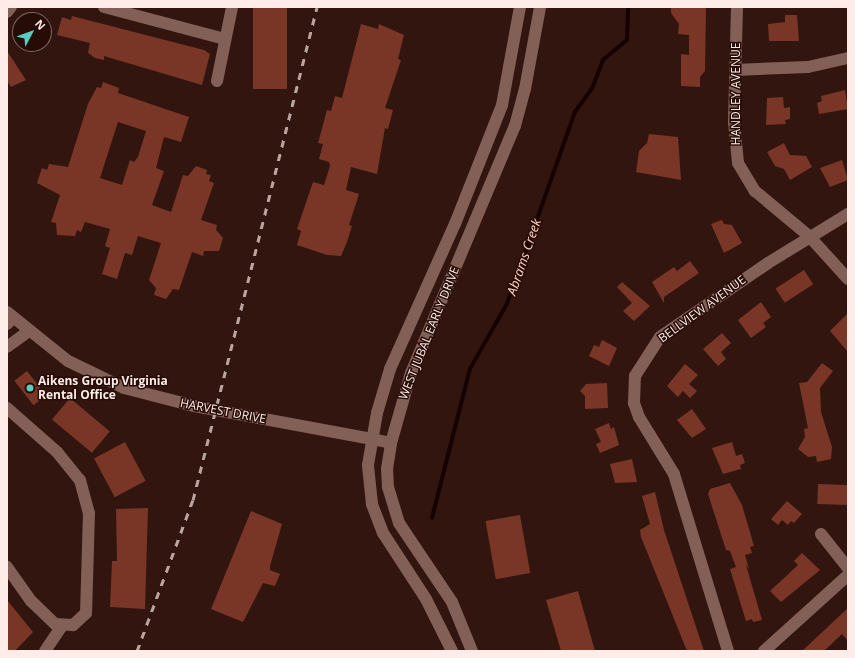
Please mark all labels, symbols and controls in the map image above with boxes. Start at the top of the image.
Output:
north arrow [12,12,52,52]
text: N [32,16,49,33]
street label: HANDLEY AVENUE [729,43,743,145]
water label: Abrams Creek [504,217,544,297]
street label: WEST JUBAL EARLY DRIVE [396,265,462,401]
street label: BELLVIEW AVENUE [656,273,748,345]
place label: Aikens Group Virginia Rental Office [38,374,168,402]
marker: Aikens Group Virginia Rental Office [25,383,35,393]
street label: HARVEST DRIVE [179,396,267,426]

